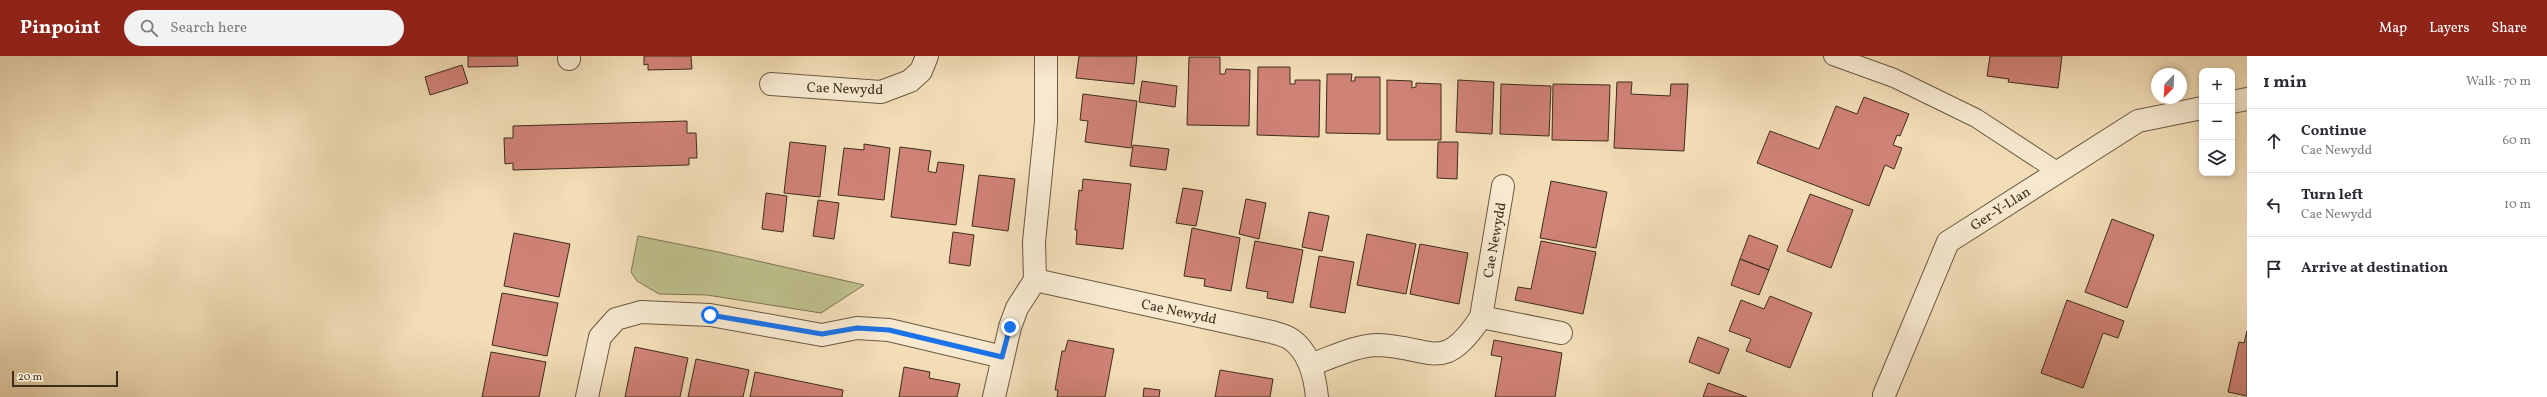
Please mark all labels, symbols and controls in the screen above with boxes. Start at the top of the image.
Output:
search box [124,10,404,46]
text: Pinpoint [20,15,100,41]
icon: search [138,17,160,39]
text: Search here [170,18,247,39]
text: Map [2379,19,2407,38]
text: Layers [2429,19,2469,38]
text: Share [2491,19,2527,38]
north arrow [2151,68,2187,104]
map controls [2199,68,2235,176]
button: + [2199,68,2235,104]
text: 1 min [2263,71,2307,94]
text: Walk · 70 m [2466,73,2531,91]
street label: Cae Newydd [806,79,884,100]
button: − [2199,104,2235,140]
text: Continue [2301,121,2366,142]
icon: ahead [2263,130,2285,152]
text: 60 m [2503,132,2531,150]
button: layers [2199,140,2235,176]
text: Cae Newydd [2301,142,2372,160]
street label: Ger-Y-Llan [1967,183,2034,236]
text: Turn left [2301,185,2363,206]
icon: left [2263,194,2285,216]
text: 10 m [2504,196,2531,214]
street label: Cae Newydd [1479,201,1511,280]
text: Cae Newydd [2301,206,2372,224]
icon: arrive [2263,258,2285,280]
text: Arrive at destination [2301,258,2448,279]
street label: Cae Newydd [1139,295,1218,330]
route start [701,306,719,324]
route end [1001,318,1019,336]
scale bar [12,369,118,388]
text: 20 m [18,370,42,385]

